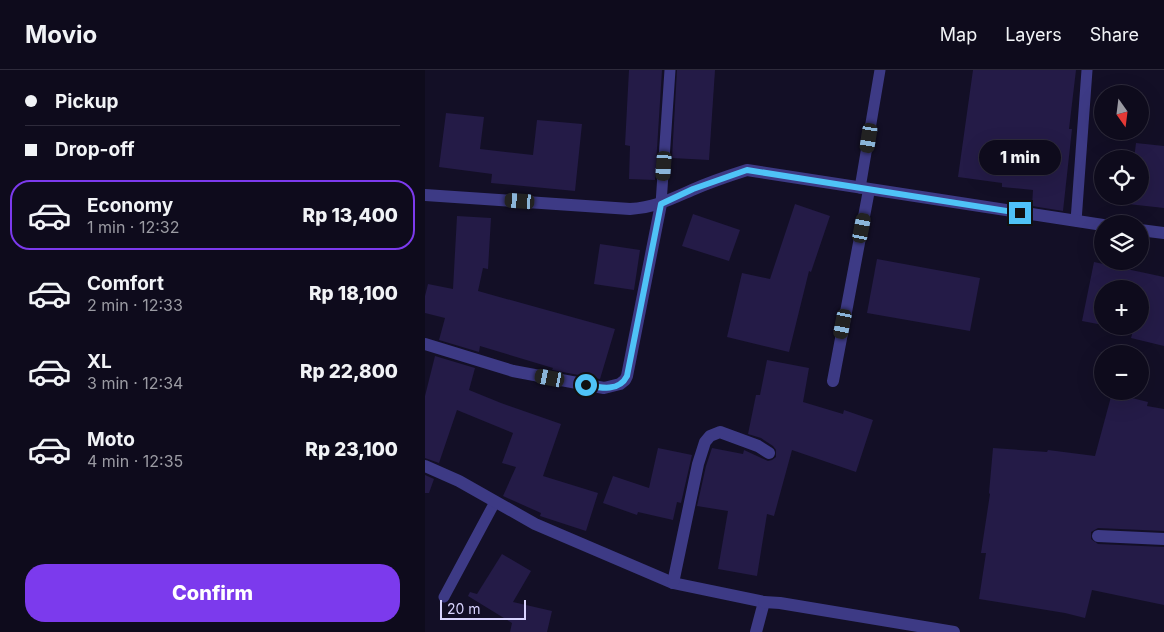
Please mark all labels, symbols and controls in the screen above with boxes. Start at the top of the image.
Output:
text: Movio [25,20,97,49]
text: Map [940,24,977,45]
text: Layers [1005,24,1062,45]
text: Share [1090,24,1139,45]
north arrow [1094,85,1149,140]
map controls [1094,85,1149,400]
text: Pickup [55,90,118,113]
car [859,122,878,154]
text: Drop-off [55,138,135,161]
callout: 1 min [979,140,1061,176]
text: 1 min [1000,147,1040,167]
button: locate [1094,150,1149,205]
car [655,151,672,181]
car [504,192,535,210]
icon: car [27,193,72,238]
text: Economy [87,194,173,217]
route end [1009,202,1031,224]
text: Rp 13,400 [303,204,398,227]
car [851,212,872,244]
button: layers [1094,215,1149,270]
text: 1 min · 12:32 [87,217,179,237]
icon: car [27,271,72,316]
text: Comfort [87,272,164,295]
button: + [1094,280,1149,335]
text: Rp 18,100 [309,282,398,305]
text: 2 min · 12:33 [87,295,183,315]
car [832,308,853,340]
button: − [1094,345,1149,400]
icon: car [27,349,72,394]
text: XL [87,350,112,373]
text: Rp 22,800 [300,360,398,383]
car [533,368,566,388]
text: 3 min · 12:34 [87,373,183,393]
route start [575,374,597,396]
icon: car [27,427,72,472]
text: Moto [87,428,135,451]
text: Rp 23,100 [305,438,398,461]
text: 4 min · 12:35 [87,451,183,471]
button: Confirm [25,564,400,622]
scale bar [440,597,526,620]
text: 20 m [447,600,481,617]

